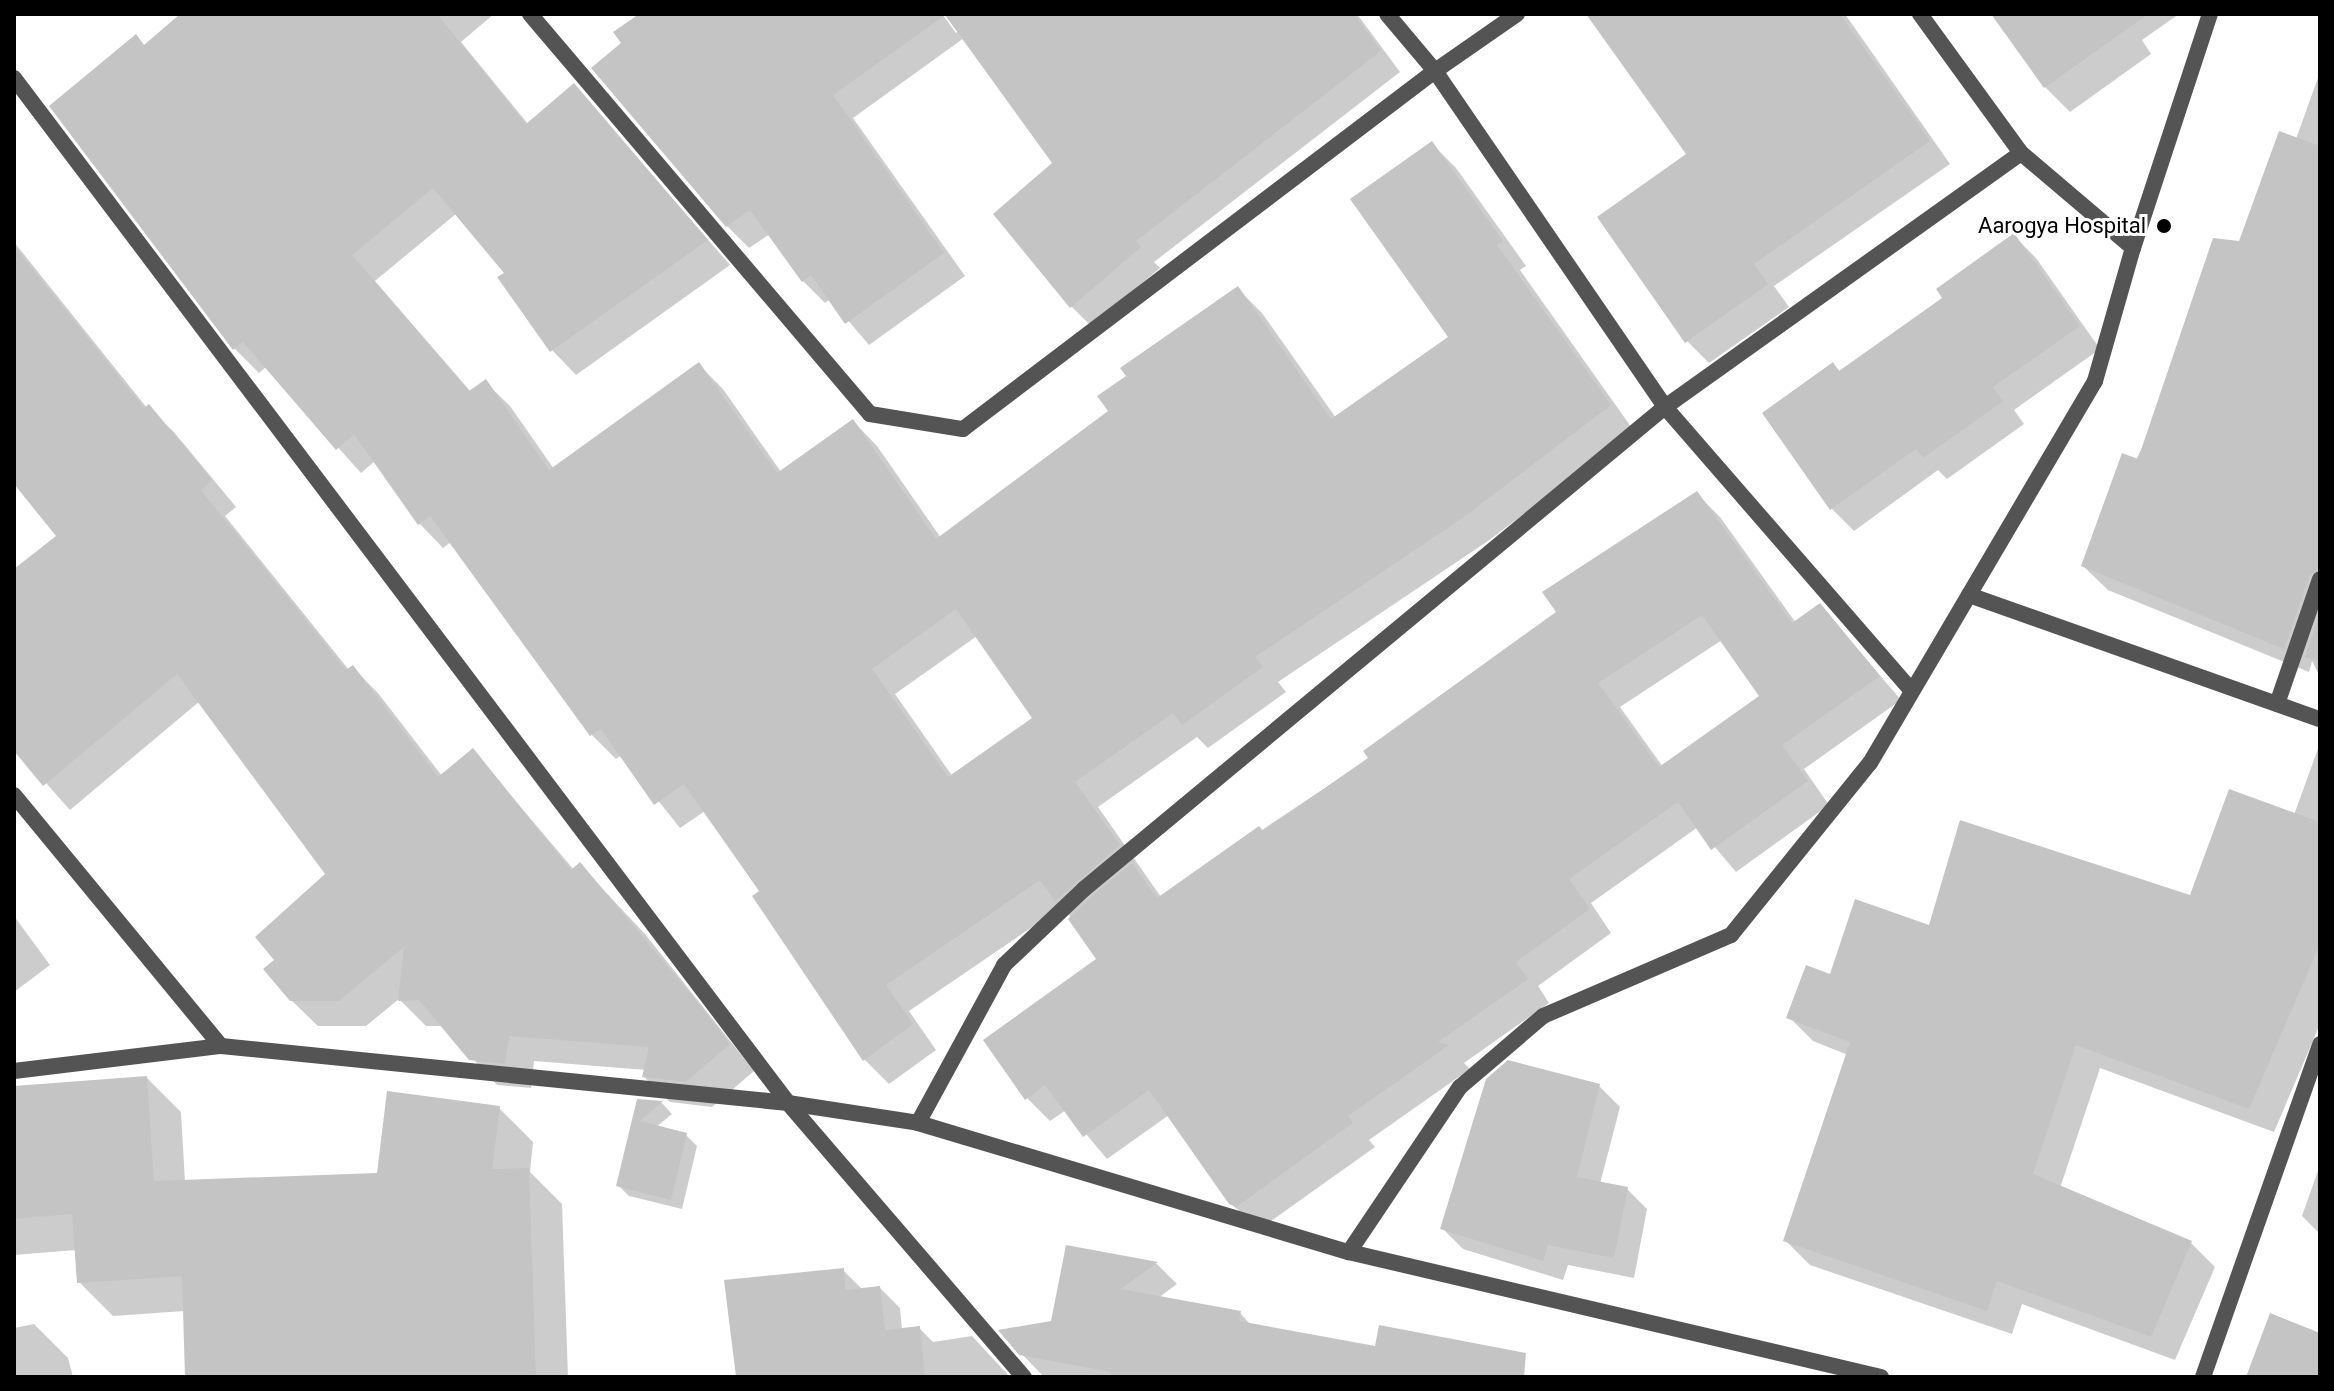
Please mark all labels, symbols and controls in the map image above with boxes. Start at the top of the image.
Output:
place label: Aarogya Hospital [1978,213,2146,239]
marker: Aarogya Hospital [2153,215,2175,237]

